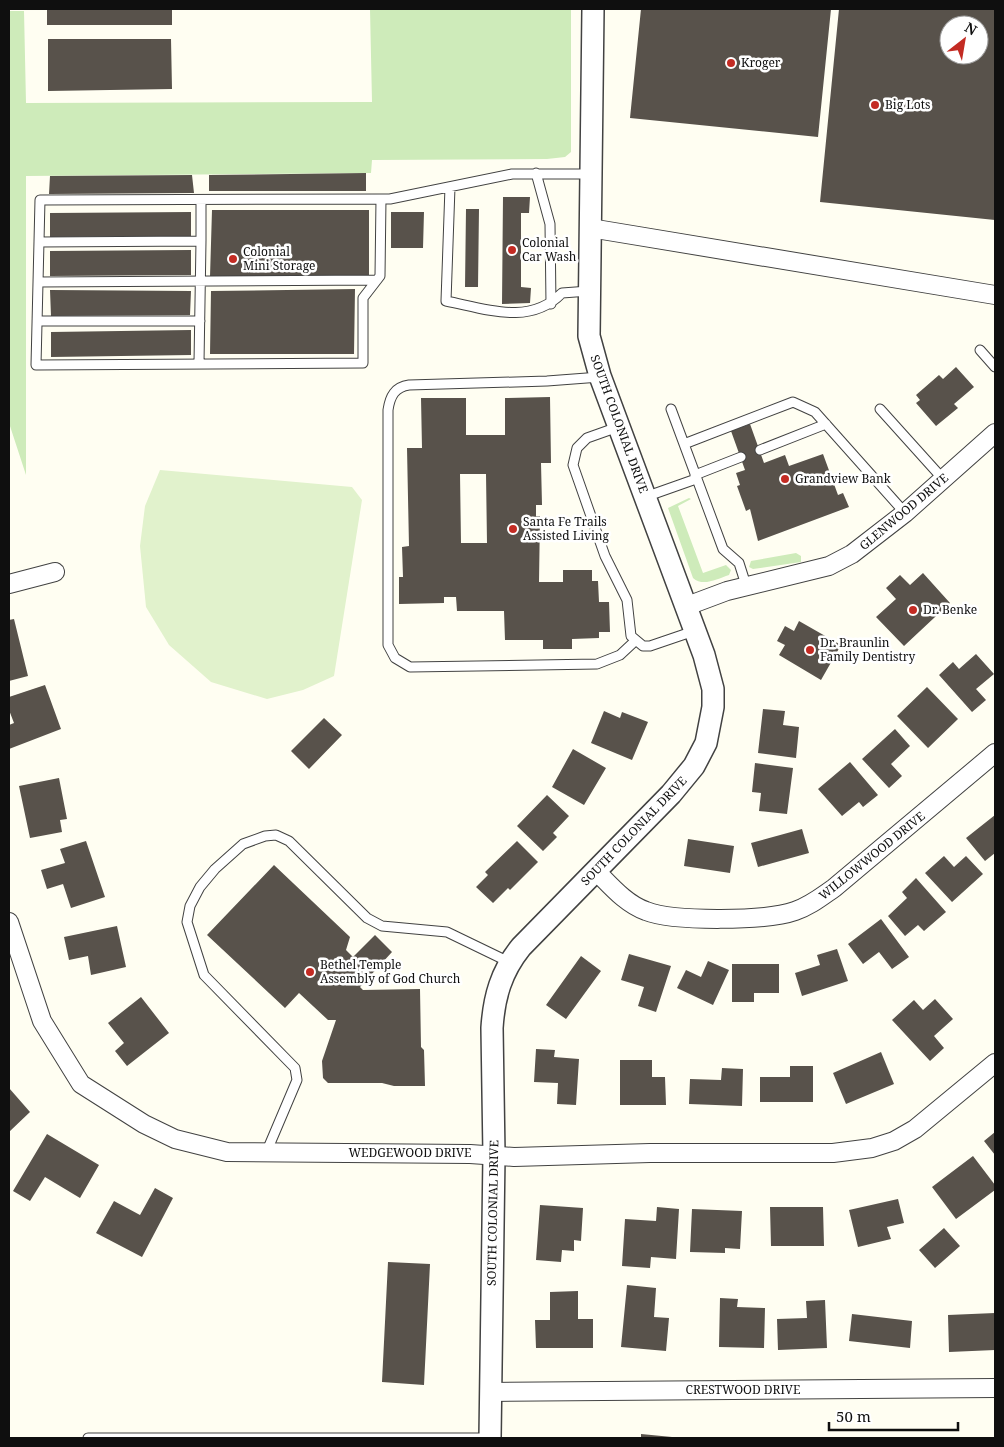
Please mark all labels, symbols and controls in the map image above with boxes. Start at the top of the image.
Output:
north arrow [939,15,989,65]
text: N [961,17,981,39]
place label: Kroger [741,54,781,71]
marker: Kroger [725,57,737,69]
place label: Big Lots [885,96,930,113]
marker: Big Lots [869,99,881,111]
place label: Colonial Car Wash [522,234,577,265]
place label: Colonial Mini Storage [243,243,316,274]
marker: Colonial Car Wash [506,244,518,256]
marker: Colonial Mini Storage [227,253,239,265]
street label: SOUTH COLONIAL DRIVE [587,352,652,495]
street label: GLENWOOD DRIVE [856,469,952,554]
place label: Grandview Bank [795,470,892,487]
marker: Grandview Bank [779,473,791,485]
place label: Santa Fe Trails Assisted Living [523,513,610,544]
marker: Santa Fe Trails Assisted Living [507,523,519,535]
place label: Dr. Benke [923,601,977,618]
marker: Dr. Benke [907,604,919,616]
place label: Dr. Braunlin Family Dentistry [820,634,915,665]
marker: Dr. Braunlin Family Dentistry [804,644,816,656]
street label: SOUTH COLONIAL DRIVE [577,772,690,889]
street label: WILLOWWOOD DRIVE [815,808,928,904]
place label: Bethel Temple Assembly of God Church [320,956,461,987]
marker: Bethel Temple Assembly of God Church [304,966,316,978]
street label: SOUTH COLONIAL DRIVE [483,1140,502,1286]
street label: WEDGEWOOD DRIVE [348,1144,472,1161]
street label: CRESTWOOD DRIVE [686,1381,800,1398]
scale bar [829,1400,958,1432]
text: 50 m [836,1406,871,1426]

